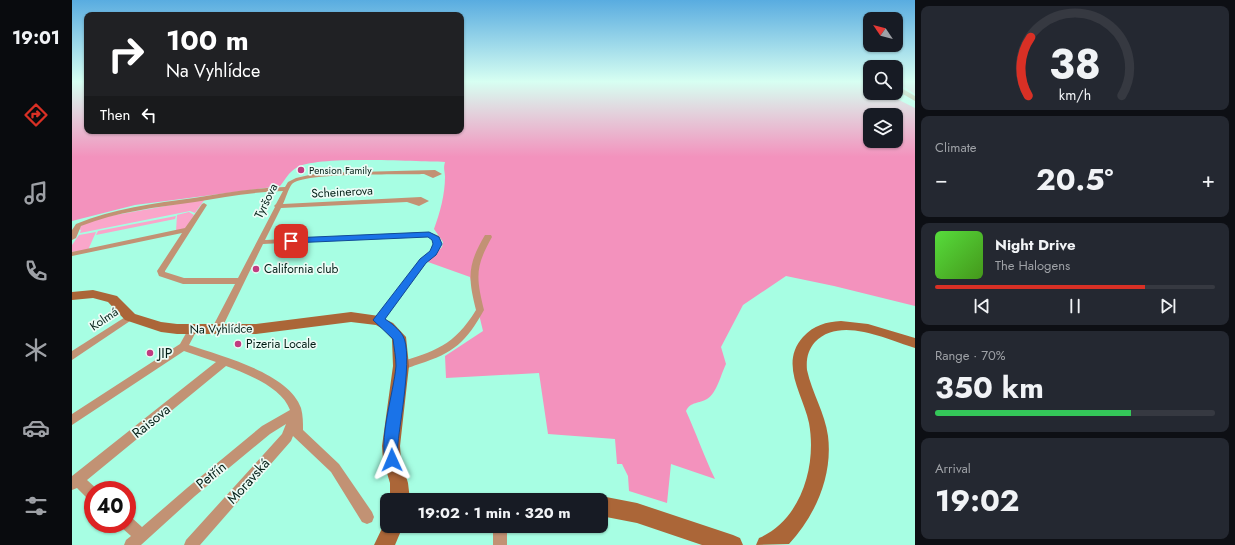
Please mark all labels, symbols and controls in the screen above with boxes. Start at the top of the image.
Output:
north arrow [863,12,903,52]
map controls [863,12,903,148]
text: 100 m [166,20,249,61]
text: 19:01 [12,25,60,51]
icon: right [100,28,152,80]
text: 38 [1049,34,1101,95]
text: Na Vyhlídce [166,58,260,84]
button: search [863,60,903,100]
text: km/h [1059,85,1091,105]
icon: directions [22,101,50,129]
text: Then [100,104,130,126]
icon: left [138,104,160,126]
button: layers [863,108,903,148]
text: Climate [935,138,976,157]
text: 20.5° [1036,158,1113,201]
place label: Pension Family [309,163,372,178]
text: − [935,163,948,195]
text: + [1201,163,1215,195]
marker: Pension Family [296,165,306,175]
icon: music [22,179,50,207]
street label: Tyršova [250,180,282,222]
street label: Scheinerova [311,181,374,203]
pin [274,224,308,258]
icon: arrive [280,230,302,252]
text: Night Drive [995,234,1076,256]
text: The Halogens [995,256,1070,275]
icon: phone [22,257,50,285]
place label: California club [264,260,339,278]
marker: California club [251,264,261,274]
icon: previous [971,295,993,317]
icon: pause [1064,295,1086,317]
icon: next [1157,295,1179,317]
street label: Kolmá [86,303,122,335]
street label: Na Vyhlídce [189,319,253,339]
place label: Pizeria Locale [246,335,316,353]
icon: climate [22,336,50,364]
marker: Pizeria Locale [233,339,243,349]
place label: JIP [156,343,173,363]
text: Range · 70% [935,346,1006,365]
marker: JIP [145,348,155,358]
text: 350 km [935,366,1044,409]
street label: Raisova [128,399,174,443]
icon: car [22,414,50,442]
position arrow [371,439,413,481]
street label: Moravská [222,454,274,508]
street label: Petřín [192,457,230,493]
text: Arrival [935,459,971,478]
text: 19:02 [935,479,1020,522]
speed limit sign: 40 [84,481,136,533]
icon: filters [22,492,50,520]
text: 19:02 · 1 min · 320 m [417,502,571,524]

